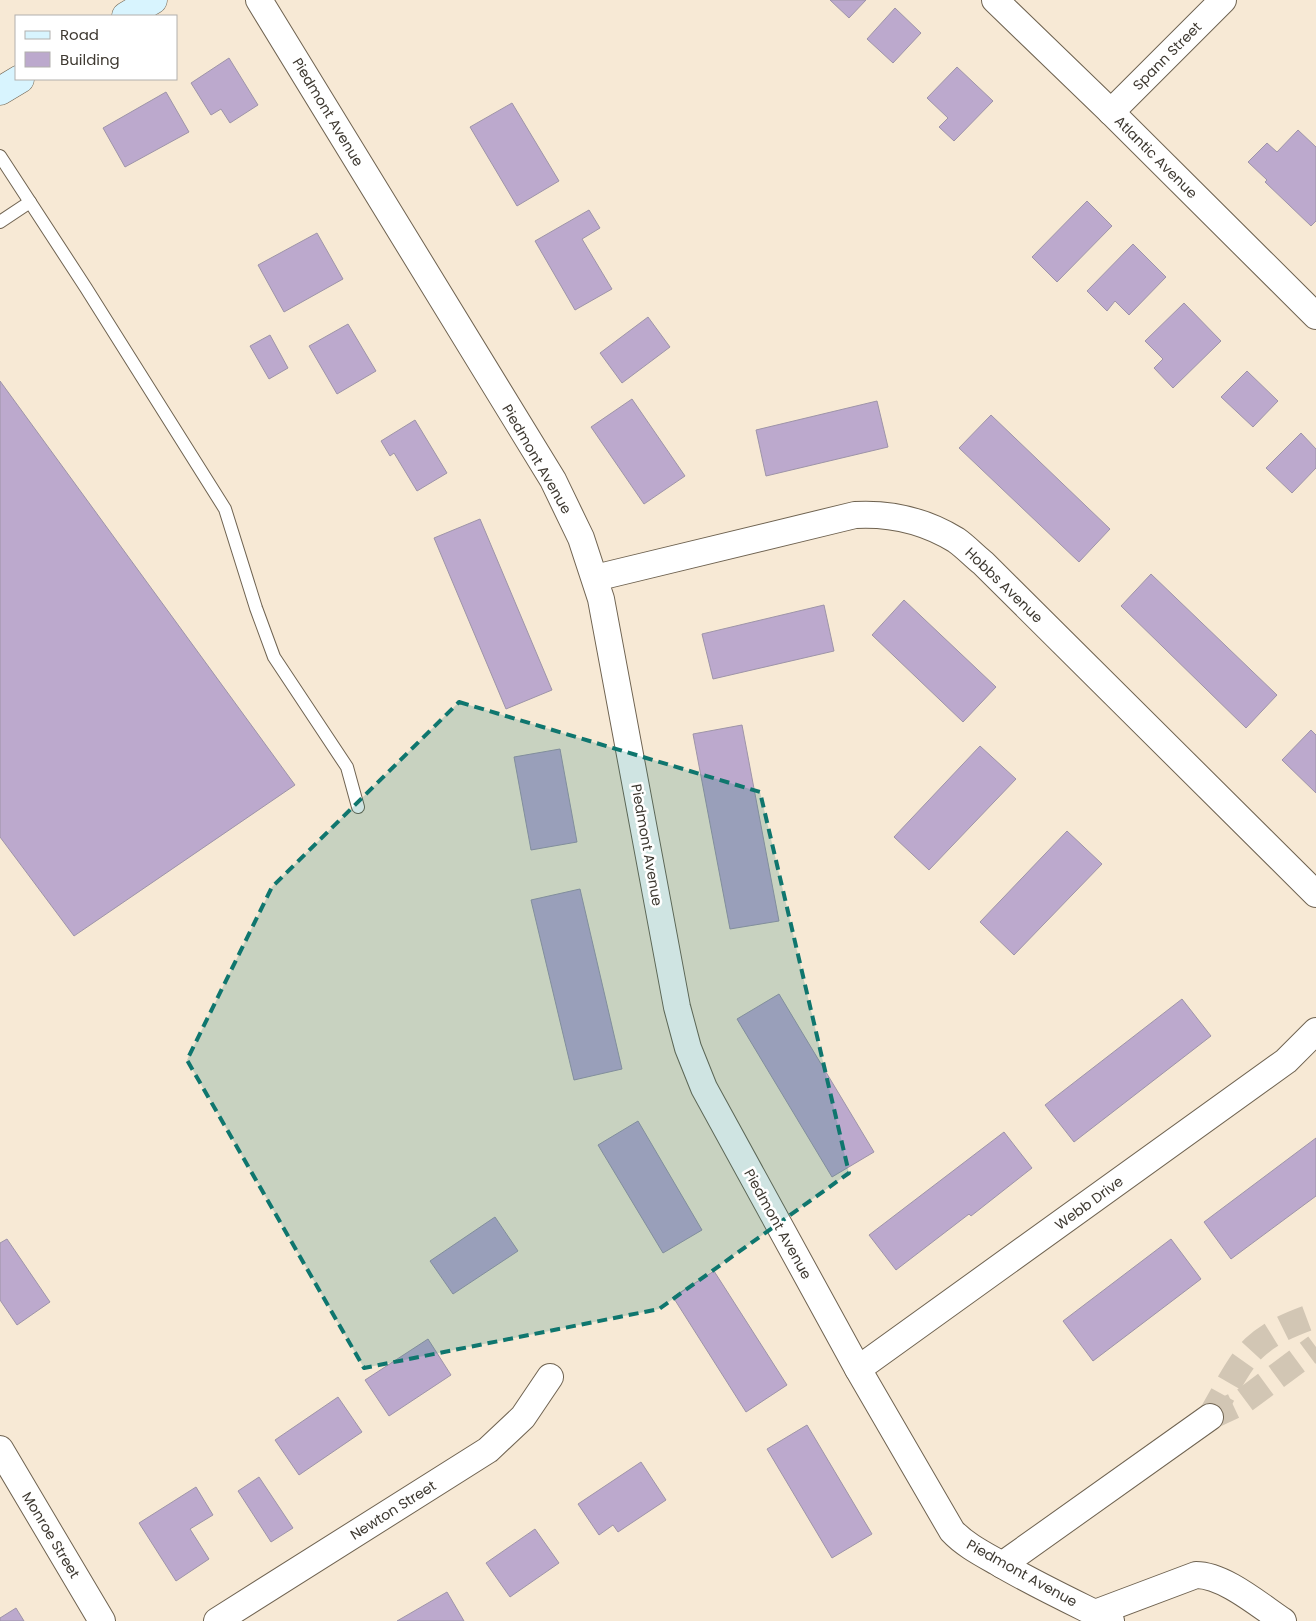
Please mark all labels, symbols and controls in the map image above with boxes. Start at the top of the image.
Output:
legend [15,15,178,80]
street label: Spann Street [1128,17,1206,95]
text: Road [60,24,99,45]
text: Building [60,49,120,70]
street label: Piedmont Avenue [288,54,369,170]
street label: Atlantic Avenue [1110,111,1202,203]
street label: Piedmont Avenue [497,401,577,518]
street label: Hobbs Avenue [961,543,1048,628]
street label: Piedmont Avenue [626,782,668,908]
street label: Piedmont Avenue [739,1165,817,1283]
street label: Webb Drive [1051,1171,1128,1235]
street label: Newton Street [346,1476,440,1544]
street label: Monroe Street [17,1488,85,1582]
street label: Piedmont Avenue [963,1534,1081,1612]

